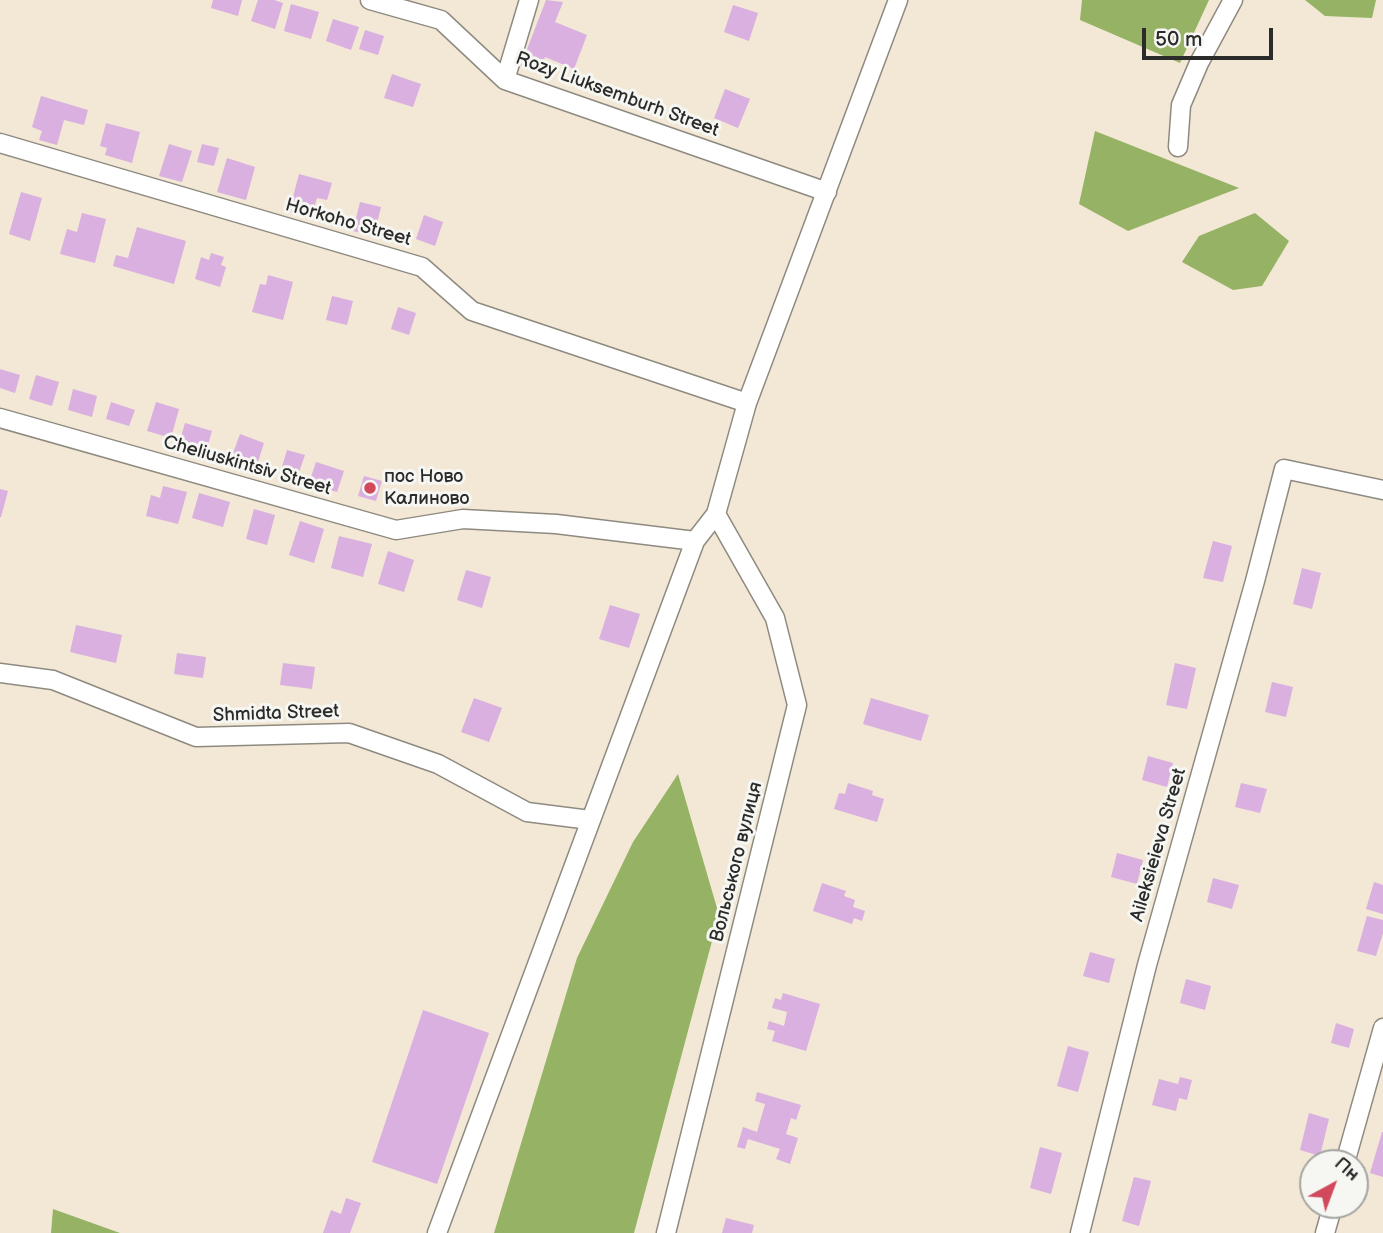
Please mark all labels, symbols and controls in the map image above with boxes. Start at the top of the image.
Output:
scale bar [1145,14,1276,58]
text: 50 m [1155,27,1202,52]
street label: Rozy Liuksemburh Street [512,48,722,142]
street label: Horkoho Street [282,194,414,252]
street label: Cheliuskintsiv Street [160,431,334,501]
place label: пос Ново Калиново [384,466,469,510]
marker: пос Ново Калиново [362,480,378,496]
street label: Shmidta Street [212,700,340,728]
street label: Aileksieieva Street [1126,766,1192,924]
street label: Вольського вулиця [706,780,768,944]
north arrow [1299,1149,1369,1219]
text: Пн [1330,1152,1364,1186]

